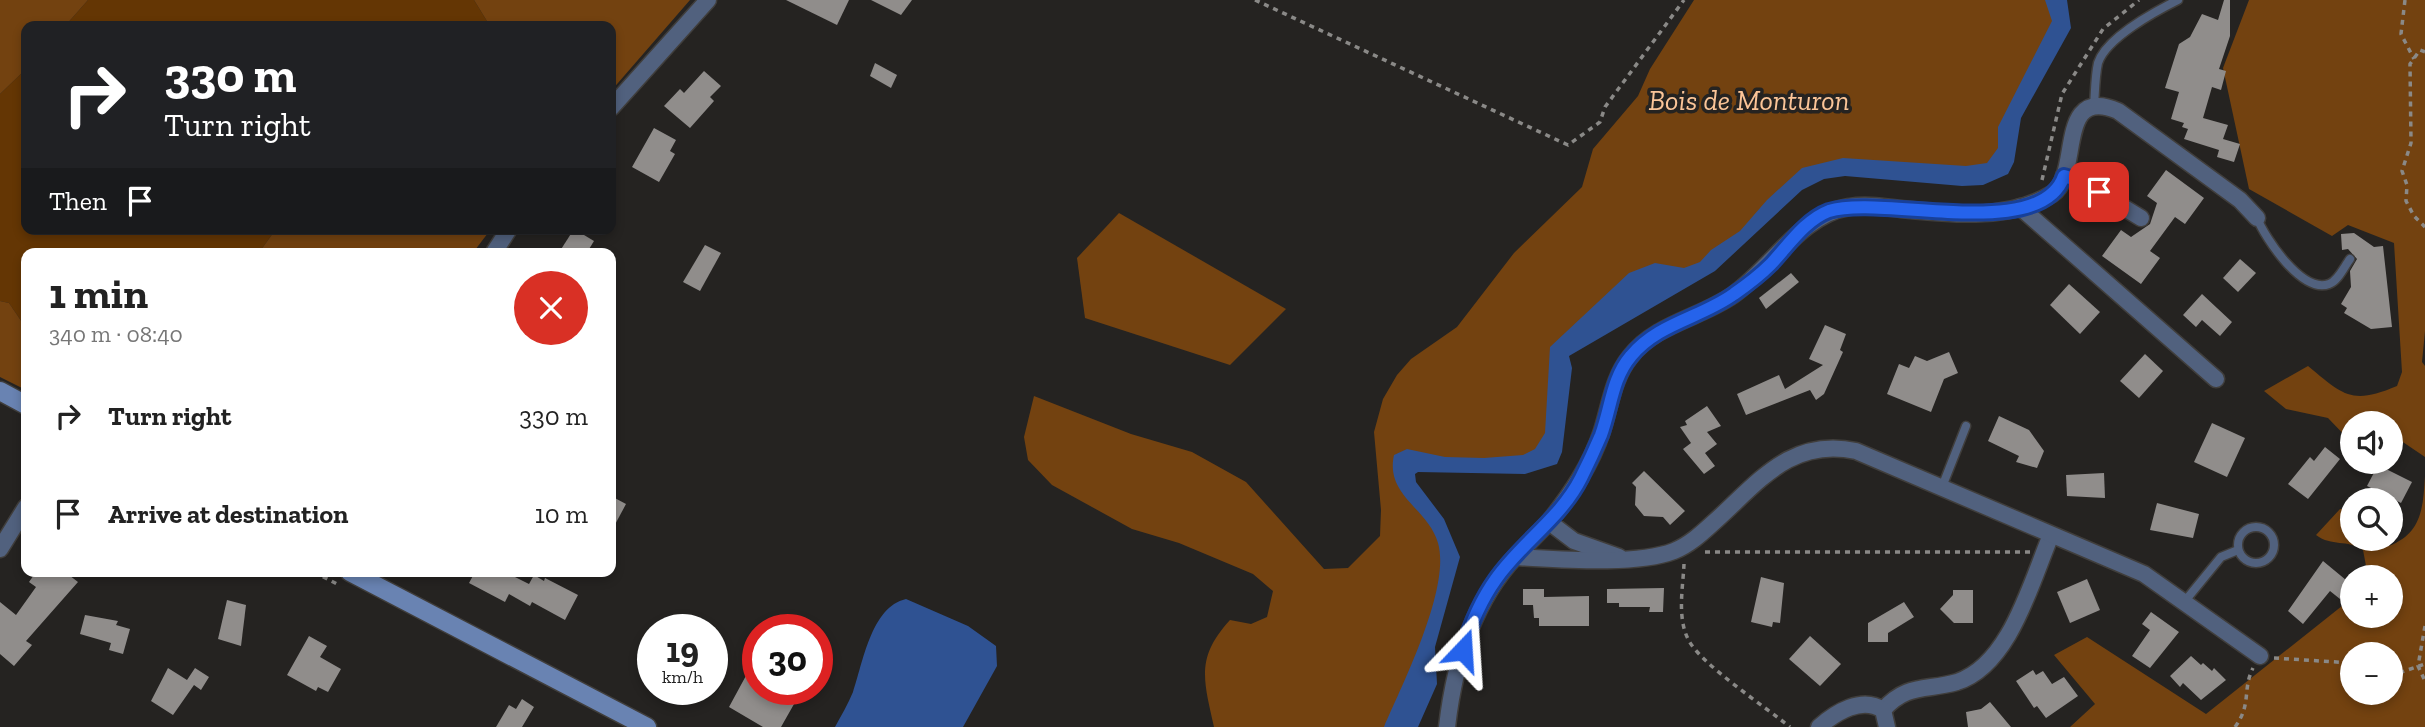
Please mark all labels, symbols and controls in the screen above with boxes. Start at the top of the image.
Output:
text: 330 m [164,46,297,105]
icon: right [49,49,140,140]
park label: Bois de Monturon [1649,84,1849,117]
text: Turn right [164,106,311,144]
pin [2069,162,2129,222]
icon: arrive [2080,173,2118,211]
icon: arrive [121,182,159,220]
text: Then [49,185,107,217]
text: 1 min [49,268,148,319]
button: close [514,271,588,345]
text: 340 m · 08:40 [49,320,183,348]
icon: right [49,397,87,435]
text: Turn right [108,400,231,432]
text: 330 m [519,400,588,432]
map controls [2340,411,2403,705]
button: sound [2340,411,2403,474]
button: search [2340,488,2403,551]
icon: arrive [49,495,87,533]
text: Arrive at destination [108,498,348,530]
text: 10 m [535,498,588,530]
button: + [2340,565,2403,628]
position arrow [1426,613,1500,687]
speed limit sign: 30 [742,614,833,705]
text: 19 [666,629,699,671]
button: − [2340,642,2403,705]
text: km/h [662,666,703,688]

